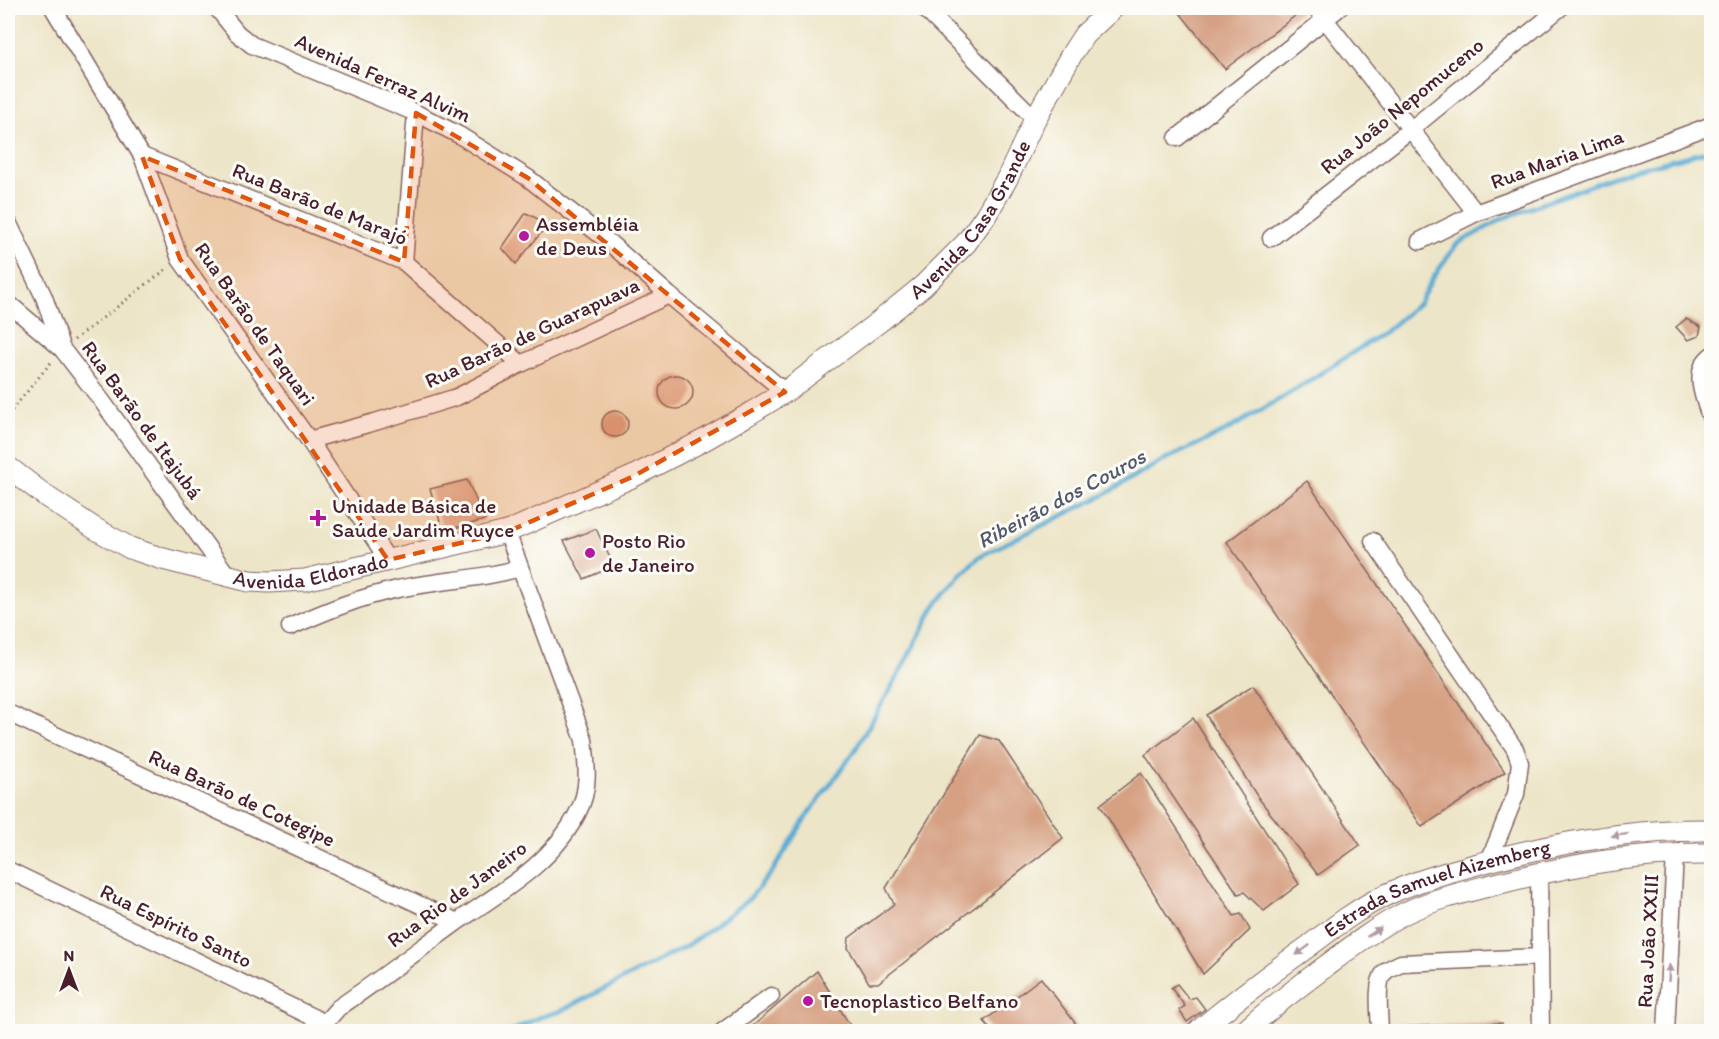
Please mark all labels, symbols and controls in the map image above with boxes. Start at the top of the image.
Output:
street label: Avenida Ferraz Alvim [291,28,475,128]
street label: Rua João Nepomuceno [1315,32,1488,179]
street label: Rua Maria Lima [1487,123,1627,194]
street label: Avenida Casa Grande [904,136,1035,304]
street label: Rua Barão de Marajó [229,157,411,250]
place label: Assembléia de Deus [536,211,639,260]
marker: Assembléia de Deus [517,229,531,243]
street label: Rua Barão de Taquari [190,237,321,410]
street label: Rua Barão de Guarapuava [421,272,643,393]
street label: Rua Barão de Itajubá [77,336,208,504]
water label: Ribeirão dos Couros [972,442,1151,554]
place label: Unidade Básica de Saúde Jardim Ruyce [332,493,514,542]
marker: Unidade Básica de Saúde Jardim Ruyce [309,509,327,527]
place label: Posto Rio de Janeiro [602,528,695,577]
marker: Posto Rio de Janeiro [583,546,597,560]
street label: Avenida Eldorado [231,548,391,594]
street label: Rua Barão de Cotegipe [145,743,339,852]
one-way arrow [1610,831,1629,840]
street label: Estrada Samuel Aizemberg [1319,834,1553,943]
street label: Rua Rio de Janeiro [382,835,531,953]
street label: Rua João XXIII [1632,873,1663,1009]
street label: Rua Espírito Santo [96,878,256,973]
one-way arrow [1365,926,1382,937]
north arrow [39,940,99,1000]
one-way arrow [1295,944,1311,956]
text: N [64,946,74,965]
one-way arrow [1665,964,1674,983]
place label: Tecnoplastico Belfano [820,988,1018,1013]
marker: Tecnoplastico Belfano [801,994,815,1008]

